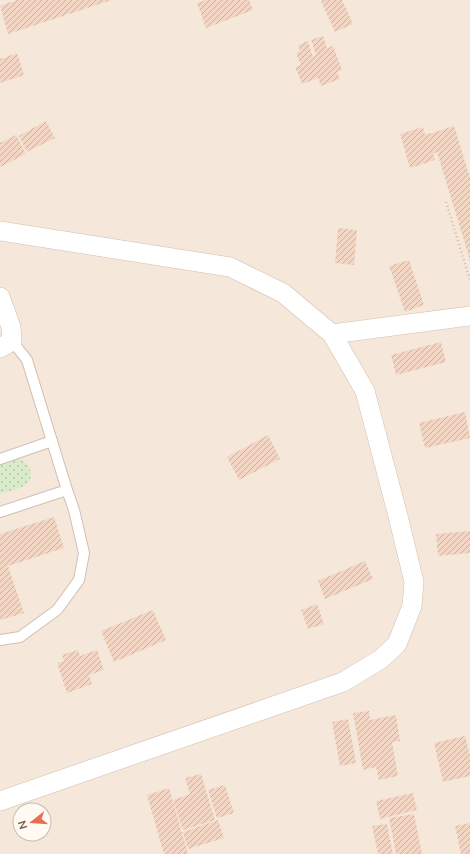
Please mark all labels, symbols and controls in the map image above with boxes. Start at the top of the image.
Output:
north arrow [12,802,52,842]
text: N [15,819,30,831]

